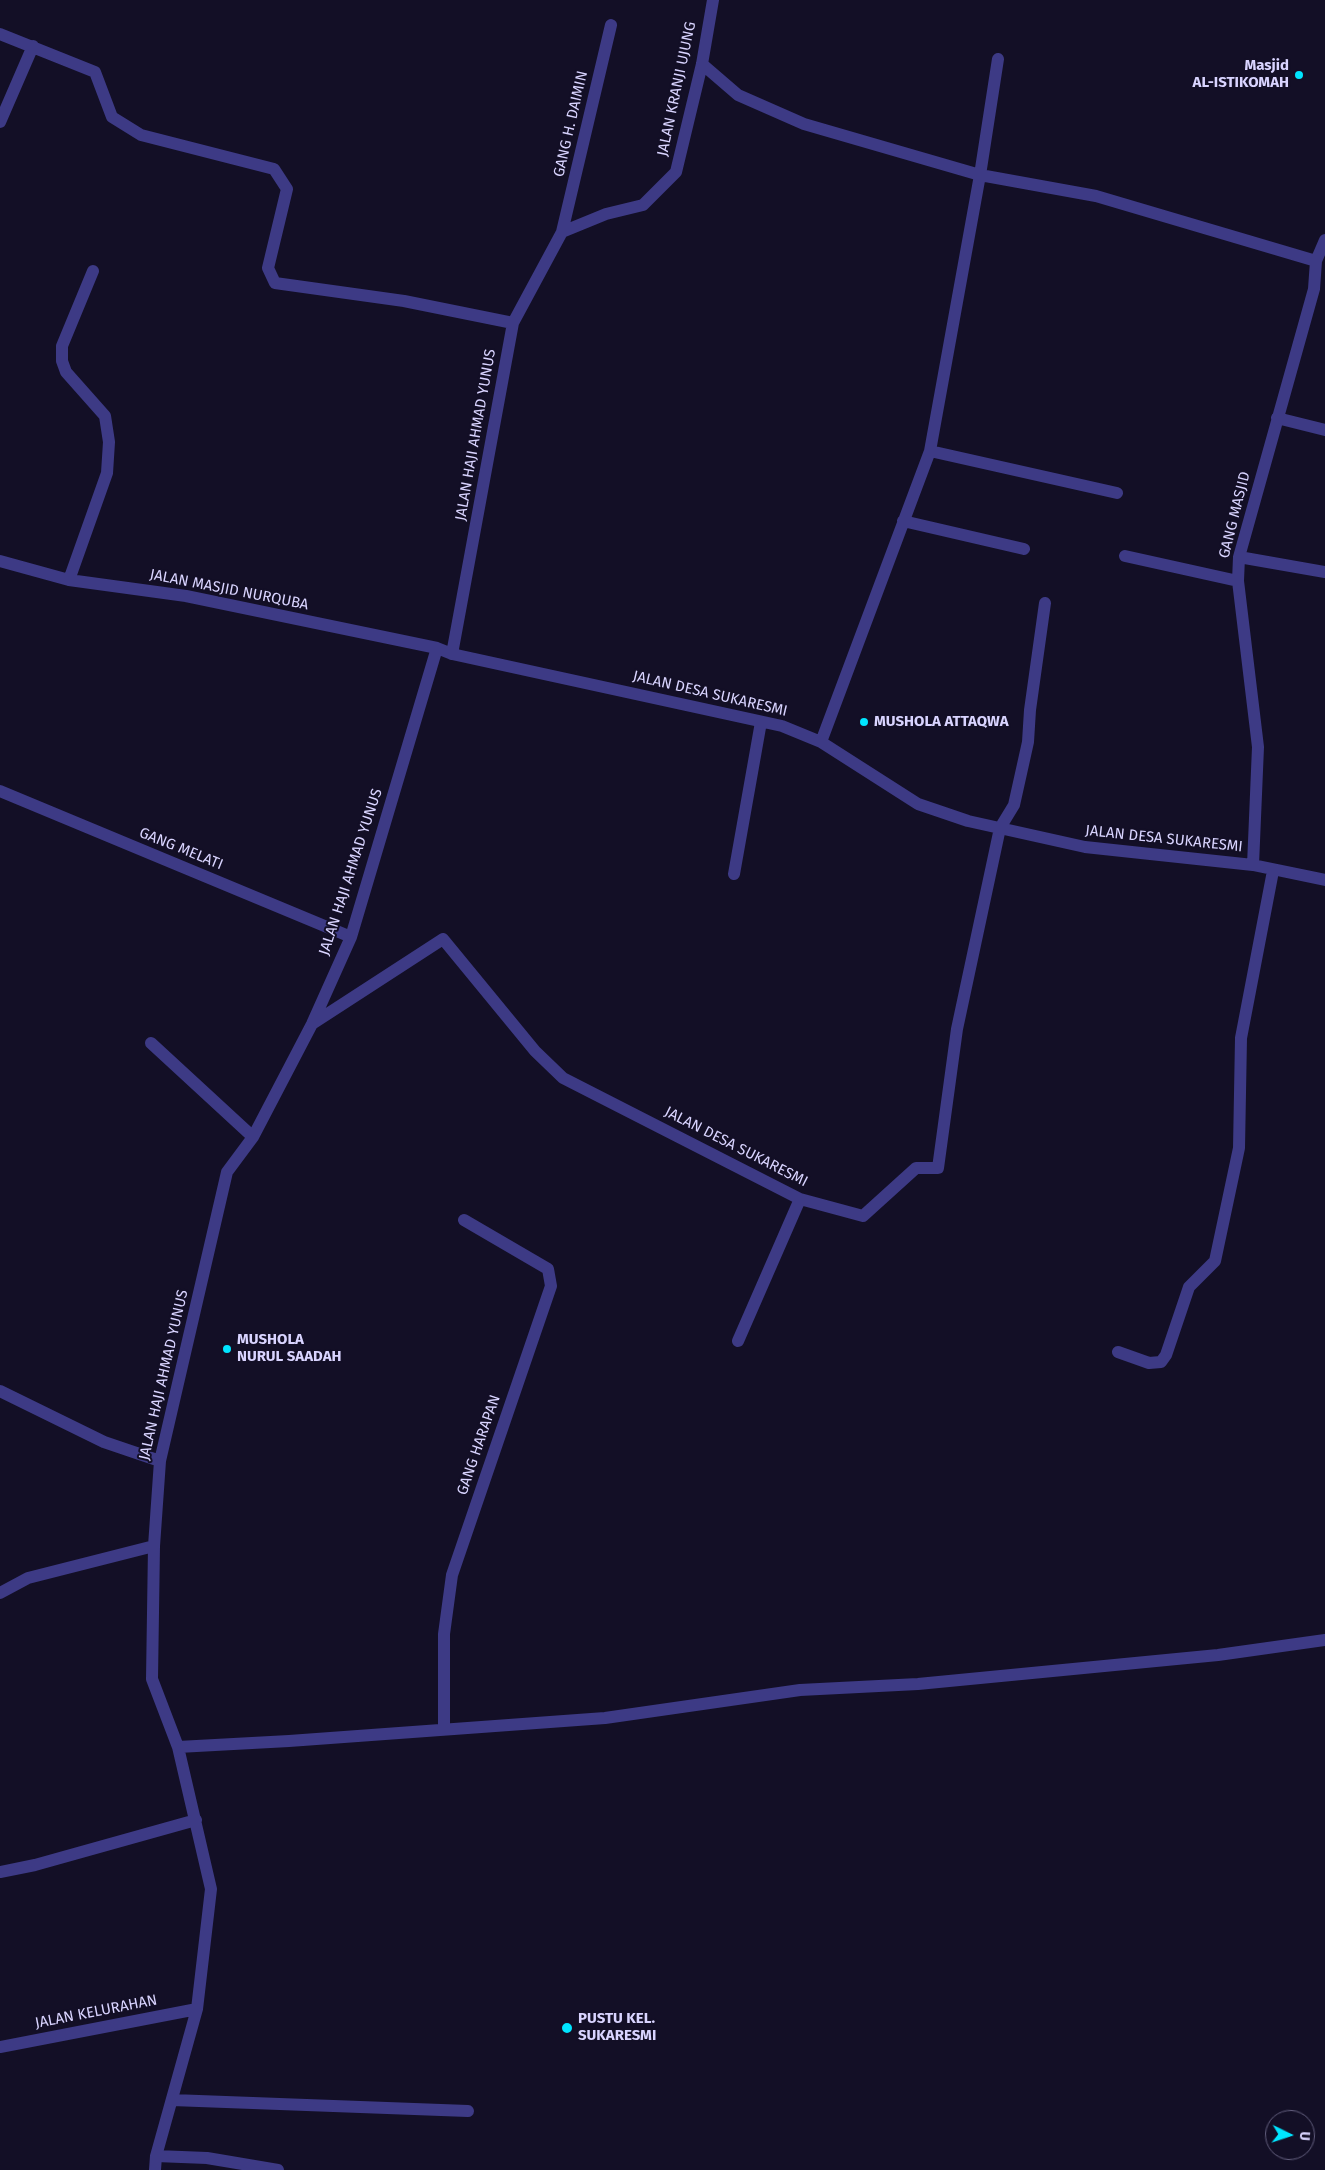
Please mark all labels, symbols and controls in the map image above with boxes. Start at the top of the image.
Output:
street label: JALAN KRANJI UJUNG [654,20,700,158]
place label: Masjid AL-ISTIKOMAH [1193,57,1289,92]
street label: GANG H. DAIMIN [550,69,592,179]
marker: Masjid AL-ISTIKOMAH [1293,69,1305,81]
street label: JALAN HAJI AHMAD YUNUS [452,348,500,522]
street label: GANG MASJID [1216,470,1254,560]
street label: JALAN MASJID NURQUBA [148,566,310,614]
street label: JALAN DESA SUKARESMI [631,667,789,721]
place label: MUSHOLA ATTAQWA [874,713,1009,731]
marker: MUSHOLA ATTAQWA [858,716,870,728]
street label: JALAN HAJI AHMAD YUNUS [316,786,386,958]
street label: JALAN DESA SUKARESMI [1084,822,1244,856]
street label: GANG MELATI [136,824,226,874]
street label: JALAN DESA SUKARESMI [661,1103,811,1191]
street label: JALAN HAJI AHMAD YUNUS [136,1288,192,1462]
place label: MUSHOLA NURUL SAADAH [237,1331,342,1366]
marker: MUSHOLA NURUL SAADAH [221,1343,233,1355]
street label: GANG HARAPAN [453,1392,505,1498]
street label: JALAN KELURAHAN [33,1991,159,2033]
place label: PUSTU KEL. SUKARESMI [578,2010,656,2045]
marker: PUSTU KEL. SUKARESMI [560,2021,574,2035]
north arrow [1265,2110,1315,2160]
text: U [1296,2131,1313,2141]

